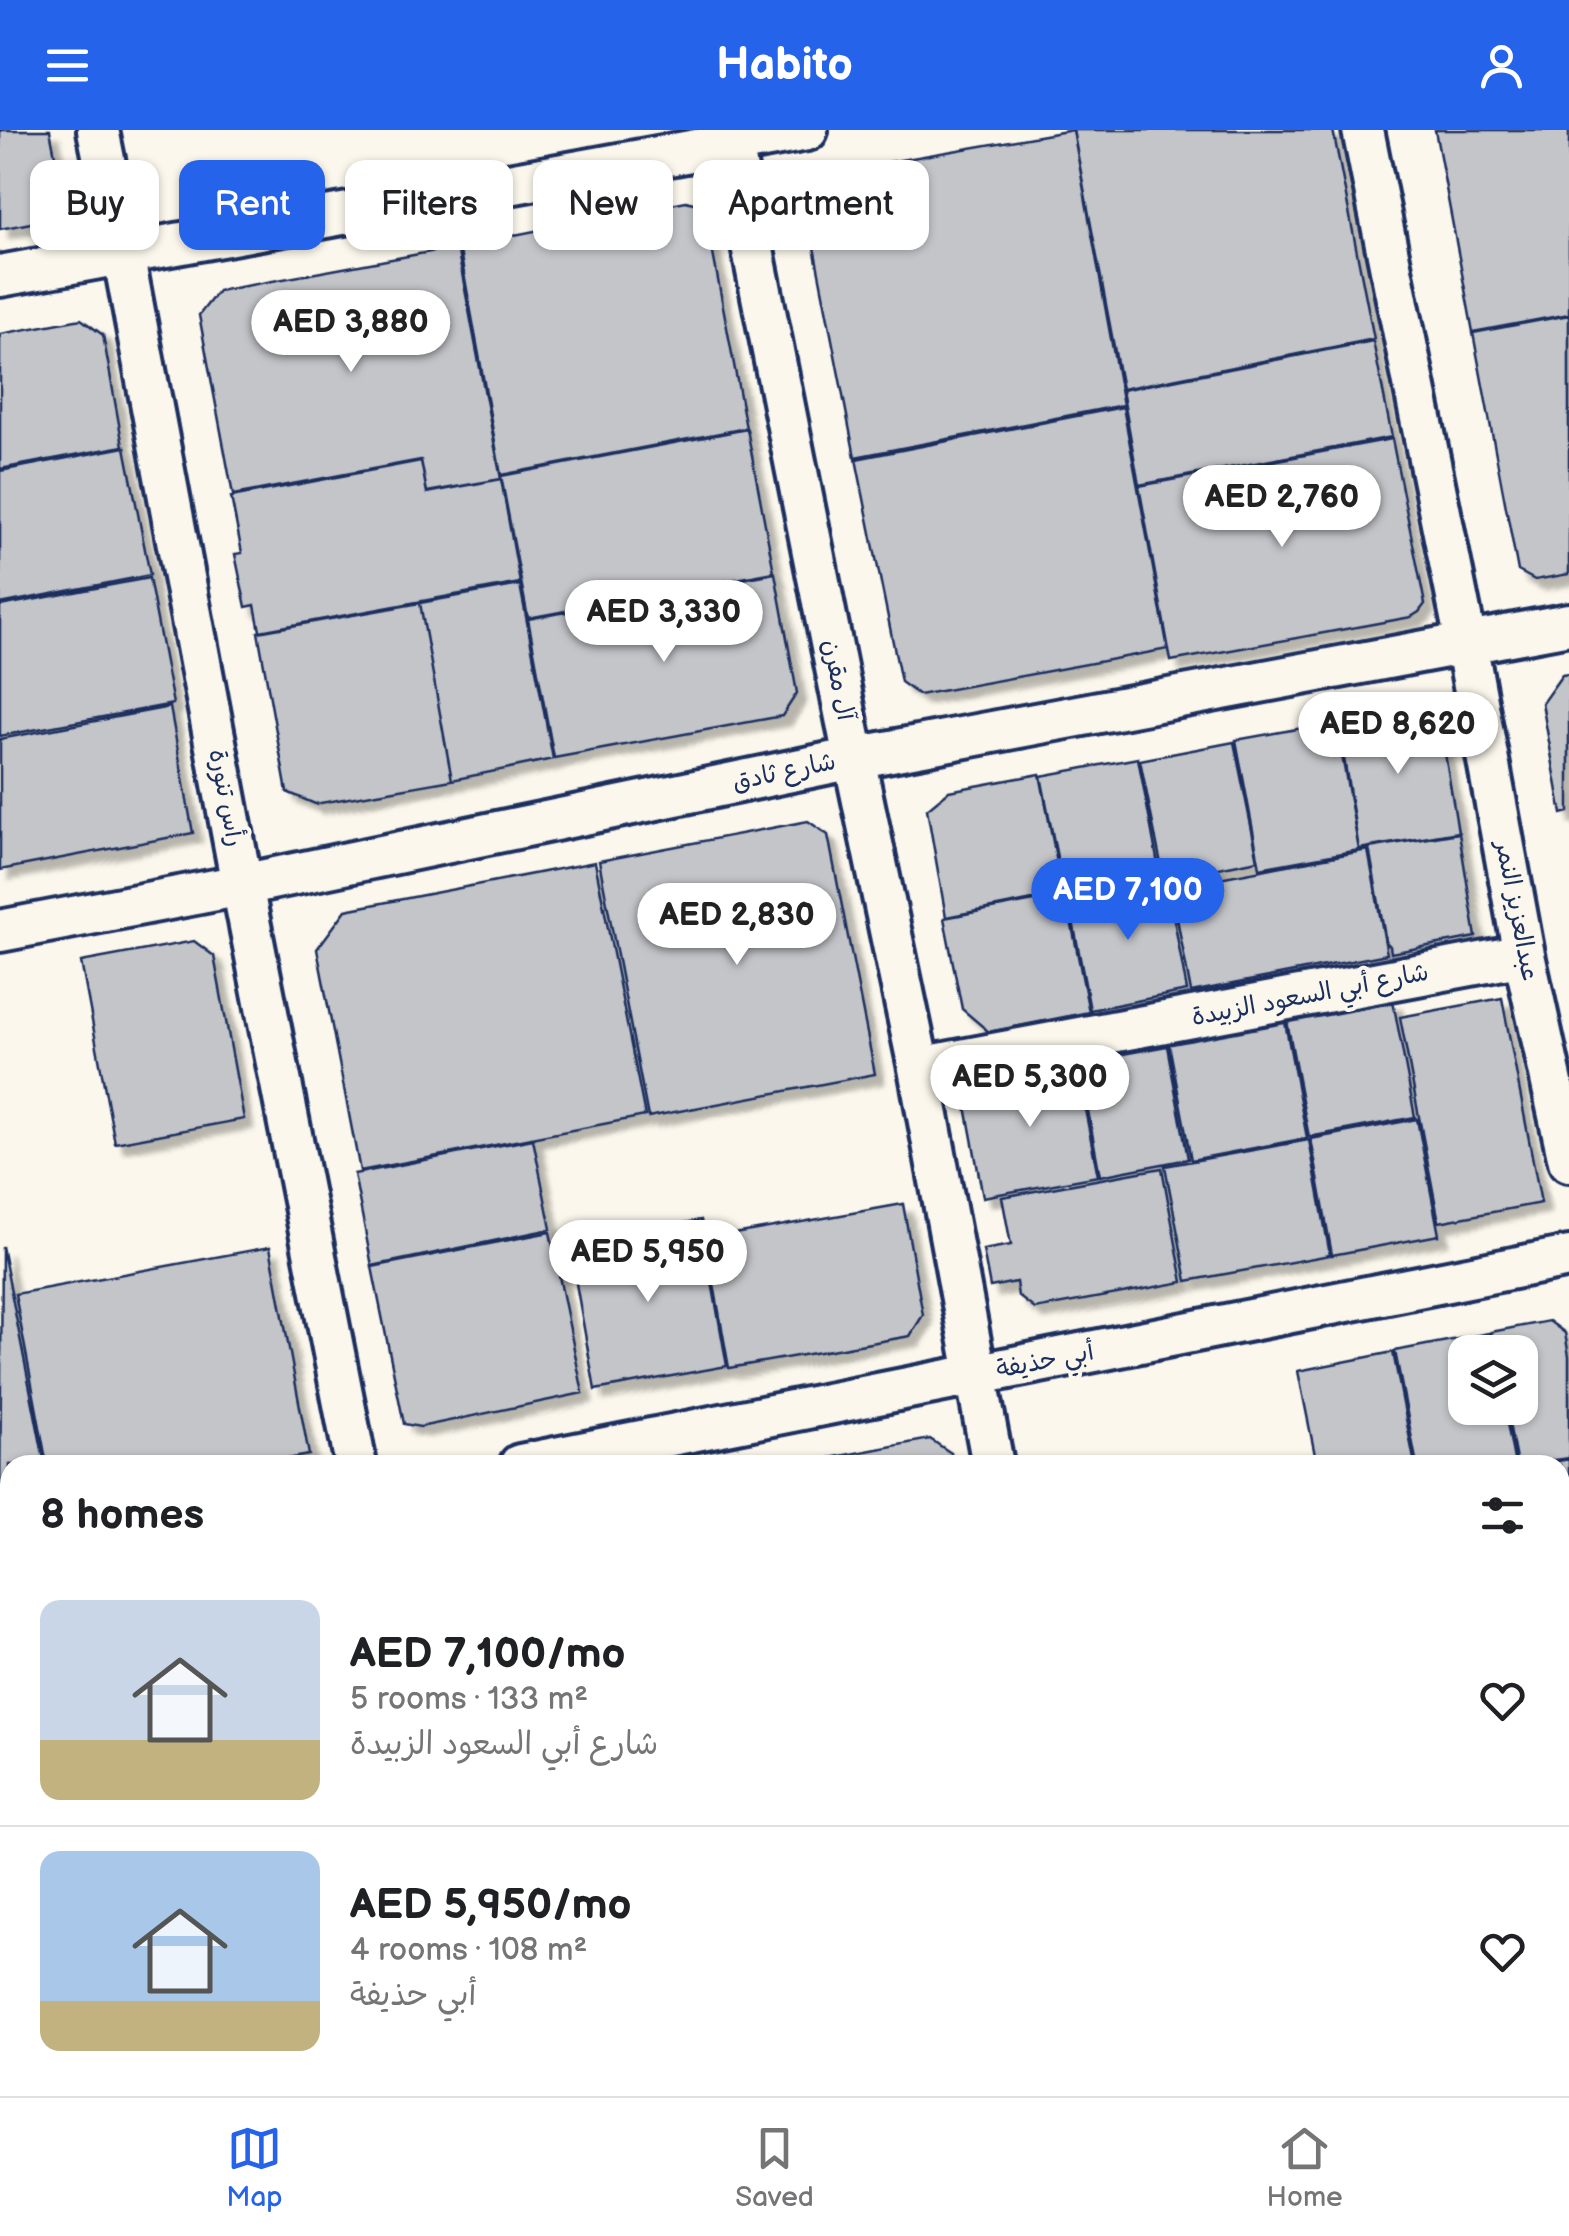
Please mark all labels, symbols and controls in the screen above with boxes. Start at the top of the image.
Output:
icon: menu [40,38,95,93]
text: Habito [716,38,853,93]
icon: person [1474,38,1529,93]
chip: Buy [30,160,159,250]
chip: Rent [179,160,325,250]
chip: Filters [345,160,513,250]
chip: New [533,160,673,250]
chip: Apartment [693,160,929,250]
pin: AED 3,880 [237,290,465,375]
text: AED 3,880 [273,303,429,342]
pin: AED 2,760 [1168,465,1396,550]
text: AED 2,760 [1205,478,1359,517]
pin: AED 3,330 [550,580,778,665]
text: AED 3,330 [587,593,741,632]
street label: آل مقرن [815,637,861,724]
pin: AED 8,620 [1284,692,1512,777]
text: AED 8,620 [1320,705,1476,744]
street label: شارع ثادق [729,746,839,799]
street label: رأس تنورة [201,747,251,849]
street label: عبدالعزيز النمر [1488,836,1546,984]
pin: AED 7,100 [1014,858,1242,943]
text: AED 7,100 [1053,871,1203,910]
pin: AED 2,830 [623,883,851,968]
text: AED 2,830 [659,896,815,935]
street label: شارع أبي السعود الزبيدة [1189,957,1432,1038]
pin: AED 5,300 [916,1045,1144,1130]
text: AED 5,300 [952,1058,1108,1097]
pin: AED 5,950 [534,1220,762,1305]
text: AED 5,950 [571,1233,725,1272]
map controls [1448,1335,1538,1425]
button: layers [1448,1335,1538,1425]
street label: أبي حذيفة [994,1336,1097,1391]
icon: filters [1475,1488,1530,1543]
text: 8 homes [40,1490,204,1541]
text: AED 7,100/mo [350,1629,625,1680]
icon: home [120,1640,240,1760]
icon: heart [1475,1673,1530,1728]
text: 5 rooms · 133 m² [350,1680,588,1719]
text: شارع أبي السعود الزبيدة [350,1725,658,1764]
text: AED 5,950/mo [350,1880,632,1931]
icon: home [120,1891,240,2011]
icon: heart [1475,1924,1530,1979]
text: 4 rooms · 108 m² [350,1931,587,1970]
text: أبي حذيفة [350,1976,477,2015]
tab: Map [226,2121,283,2214]
tab: Saved [735,2121,814,2214]
tab: Home [1267,2121,1343,2214]

